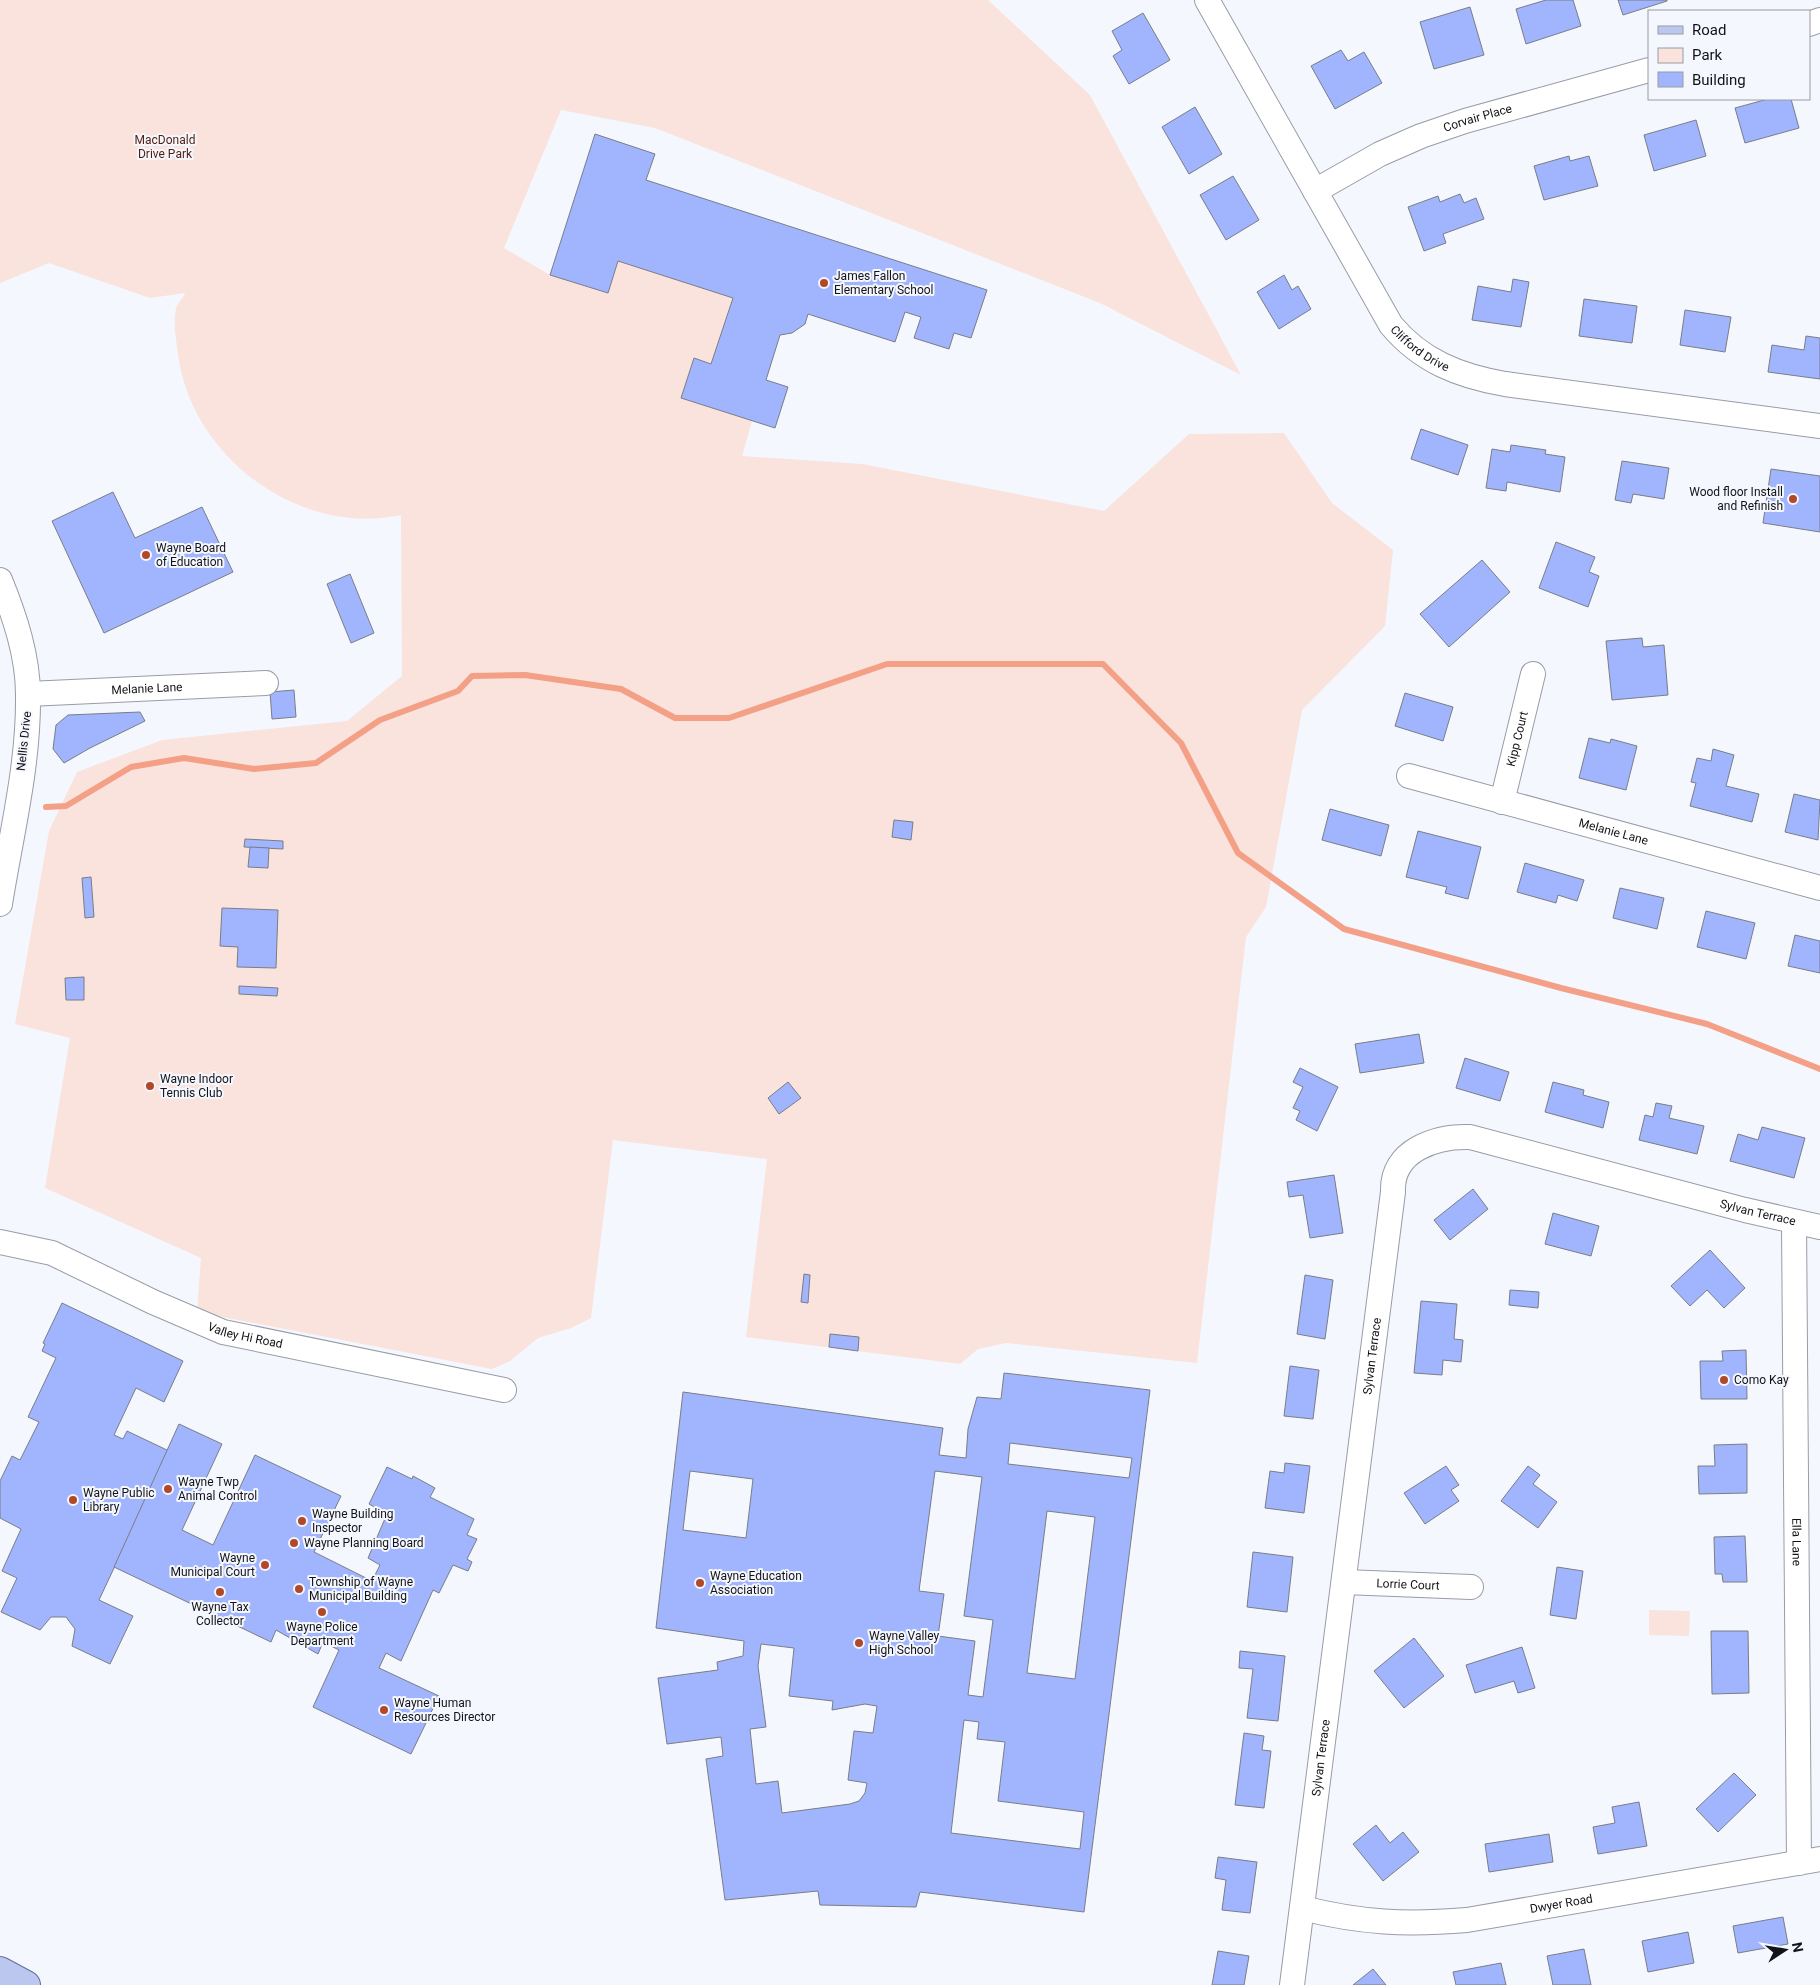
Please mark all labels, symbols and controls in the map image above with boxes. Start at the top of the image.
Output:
legend [1648,10,1810,100]
text: Road [1692,21,1726,39]
text: Park [1692,46,1723,64]
text: Building [1692,71,1746,89]
street label: Corvair Place [1442,101,1513,135]
park label: MacDonald Drive Park [135,133,195,161]
place label: James Fallon Elementary School [834,269,934,297]
marker: James Fallon Elementary School [818,277,830,289]
street label: Clifford Drive [1388,323,1451,374]
place label: Wood floor Install and Refinish [1689,485,1783,513]
marker: Wood floor Install and Refinish [1787,493,1799,505]
place label: Wayne Board of Education [156,541,226,569]
marker: Wayne Board of Education [140,549,152,561]
street label: Melanie Lane [111,680,183,697]
street label: Kipp Court [1504,710,1531,768]
street label: Nellis Drive [14,711,34,771]
street label: Melanie Lane [1577,816,1650,848]
place label: Wayne Indoor Tennis Club [160,1072,233,1100]
marker: Wayne Indoor Tennis Club [144,1080,156,1092]
street label: Sylvan Terrace [1718,1197,1797,1228]
street label: Sylvan Terrace [1360,1317,1384,1395]
street label: Valley Hi Road [206,1319,284,1351]
place label: Como Kay [1734,1373,1789,1387]
marker: Como Kay [1718,1374,1730,1386]
place label: Wayne Twp Animal Control [178,1475,257,1503]
marker: Wayne Twp Animal Control [162,1483,174,1495]
place label: Wayne Public Library [83,1486,155,1514]
marker: Wayne Public Library [67,1494,79,1506]
place label: Wayne Building Inspector [312,1507,394,1535]
marker: Wayne Building Inspector [296,1515,308,1527]
street label: Ella Lane [1789,1518,1804,1566]
place label: Wayne Planning Board [304,1536,424,1550]
marker: Wayne Planning Board [288,1537,300,1549]
place label: Wayne Municipal Court [170,1551,255,1579]
marker: Wayne Municipal Court [259,1559,271,1571]
place label: Wayne Education Association [710,1569,802,1597]
place label: Township of Wayne Municipal Building [309,1575,413,1603]
street label: Lorrie Court [1376,1576,1440,1593]
marker: Wayne Education Association [694,1577,706,1589]
marker: Township of Wayne Municipal Building [293,1583,305,1595]
marker: Wayne Tax Collector [214,1586,226,1598]
place label: Wayne Tax Collector [191,1600,249,1628]
marker: Wayne Police Department [316,1606,328,1618]
place label: Wayne Police Department [286,1620,358,1648]
place label: Wayne Valley High School [869,1629,940,1657]
marker: Wayne Valley High School [853,1637,865,1649]
place label: Wayne Human Resources Director [394,1696,495,1724]
marker: Wayne Human Resources Director [378,1704,390,1716]
street label: Sylvan Terrace [1309,1719,1333,1797]
street label: Dwyer Road [1529,1891,1594,1916]
north arrow [1760,1925,1810,1975]
text: N [1789,1941,1807,1954]

